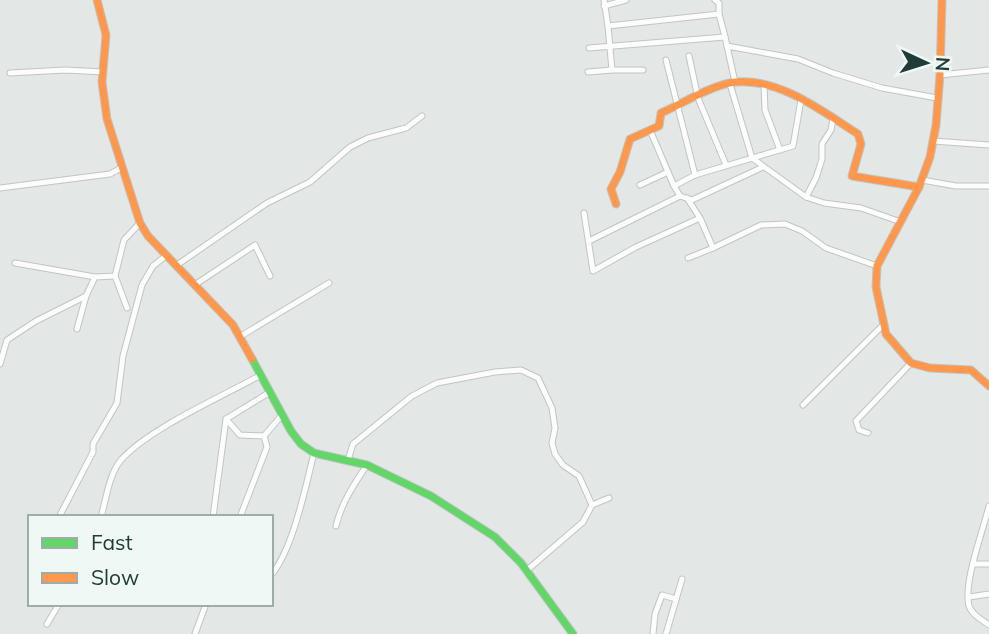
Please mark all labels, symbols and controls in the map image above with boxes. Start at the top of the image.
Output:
north arrow [891,28,961,98]
text: N [930,56,955,72]
legend [28,515,273,606]
text: Fast [91,529,133,555]
text: Slow [91,564,139,590]

